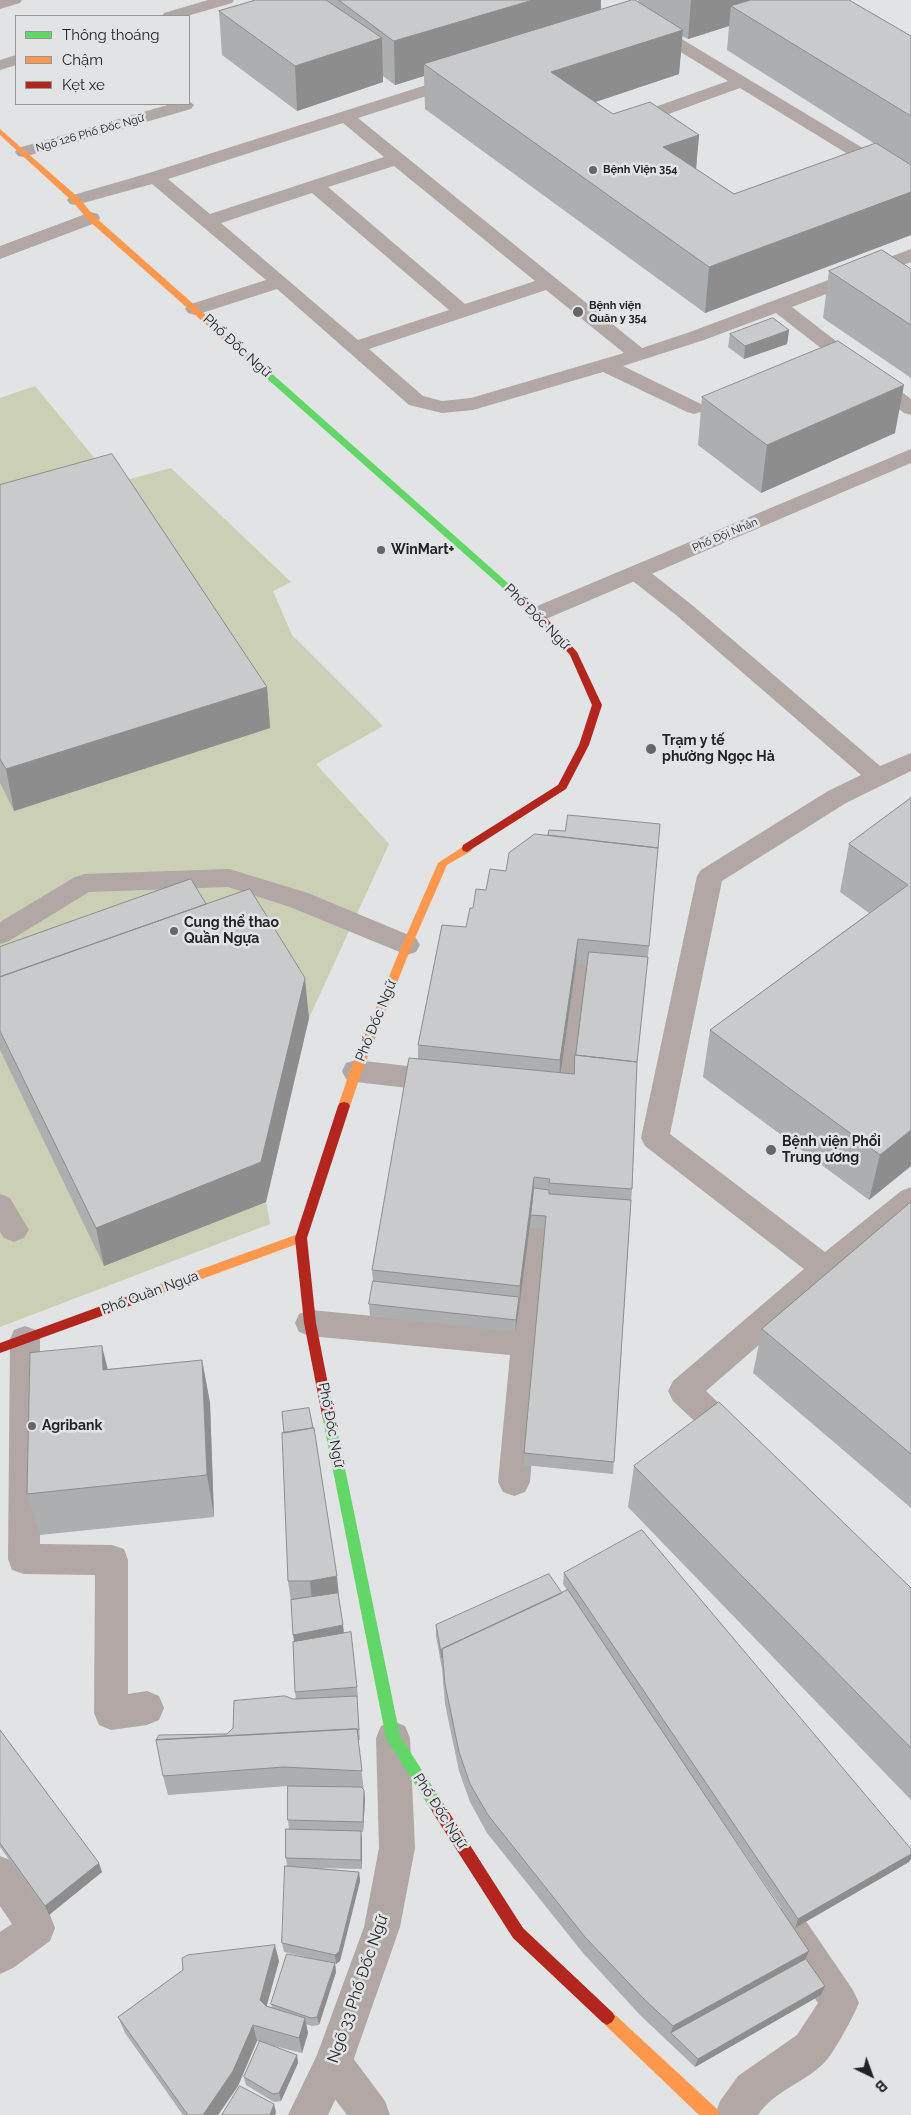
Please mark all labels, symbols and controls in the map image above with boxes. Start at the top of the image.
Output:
legend [15,15,190,105]
text: Thông thoáng [62,26,160,44]
text: Chậm [62,51,103,69]
text: Kẹt xe [62,76,105,94]
street label: Ngõ 126 Phố Đốc Ngữ [34,111,146,155]
place label: Bệnh Viện 354 [603,163,678,177]
marker: Bệnh Viện 354 [587,164,599,176]
place label: Bệnh viện Quân y 354 [589,299,647,325]
marker: Bệnh viện Quân y 354 [571,305,585,319]
street label: Phố Đốc Ngữ [199,311,275,381]
street label: Phố Đội Nhân [690,515,760,555]
place label: WinMart+ [391,542,454,558]
marker: WinMart+ [375,544,387,556]
street label: Phố Đốc Ngữ [501,581,573,653]
place label: Trạm y tế phường Ngọc Hà [662,733,775,766]
marker: Trạm y tế phường Ngọc Hà [644,742,658,756]
place label: Cung thể thao Quần Ngựa [184,915,279,948]
marker: Cung thể thao Quần Ngựa [168,925,180,937]
street label: Phố Đốc Ngữ [352,978,400,1064]
place label: Bệnh viện Phổi Trung ương [782,1134,881,1166]
marker: Bệnh viện Phổi Trung ương [764,1143,778,1157]
street label: Phố Quần Ngựa [99,1268,201,1318]
street label: Phố Đốc Ngữ [315,1381,347,1469]
place label: Agribank [42,1418,102,1434]
marker: Agribank [26,1420,38,1432]
street label: Phố Đốc Ngữ [410,1770,470,1852]
street label: Ngõ 33 Phố Đốc Ngữ [324,1912,392,2066]
north arrow [846,2050,896,2100]
text: B [872,2077,890,2095]

